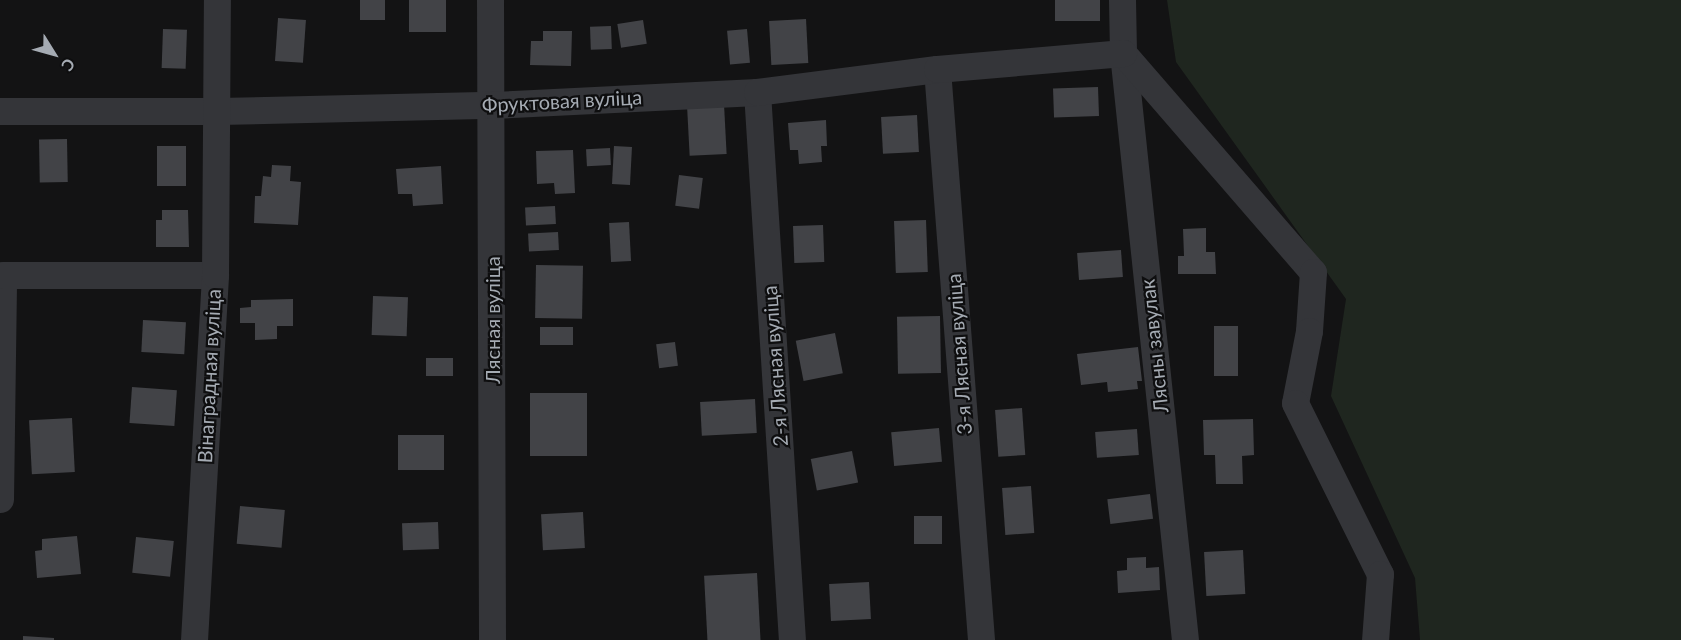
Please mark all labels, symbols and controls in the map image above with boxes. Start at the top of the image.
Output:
north arrow [24,24,84,84]
text: С [58,55,80,75]
street label: Фруктовая вуліца [481,85,643,117]
street label: Лясная вуліца [480,256,504,384]
street label: 3-я Лясная вуліца [941,273,977,435]
street label: Лясны завулак [1135,278,1173,414]
street label: 2-я Лясная вуліца [757,285,793,447]
street label: Вінаградная вуліца [192,288,226,464]

